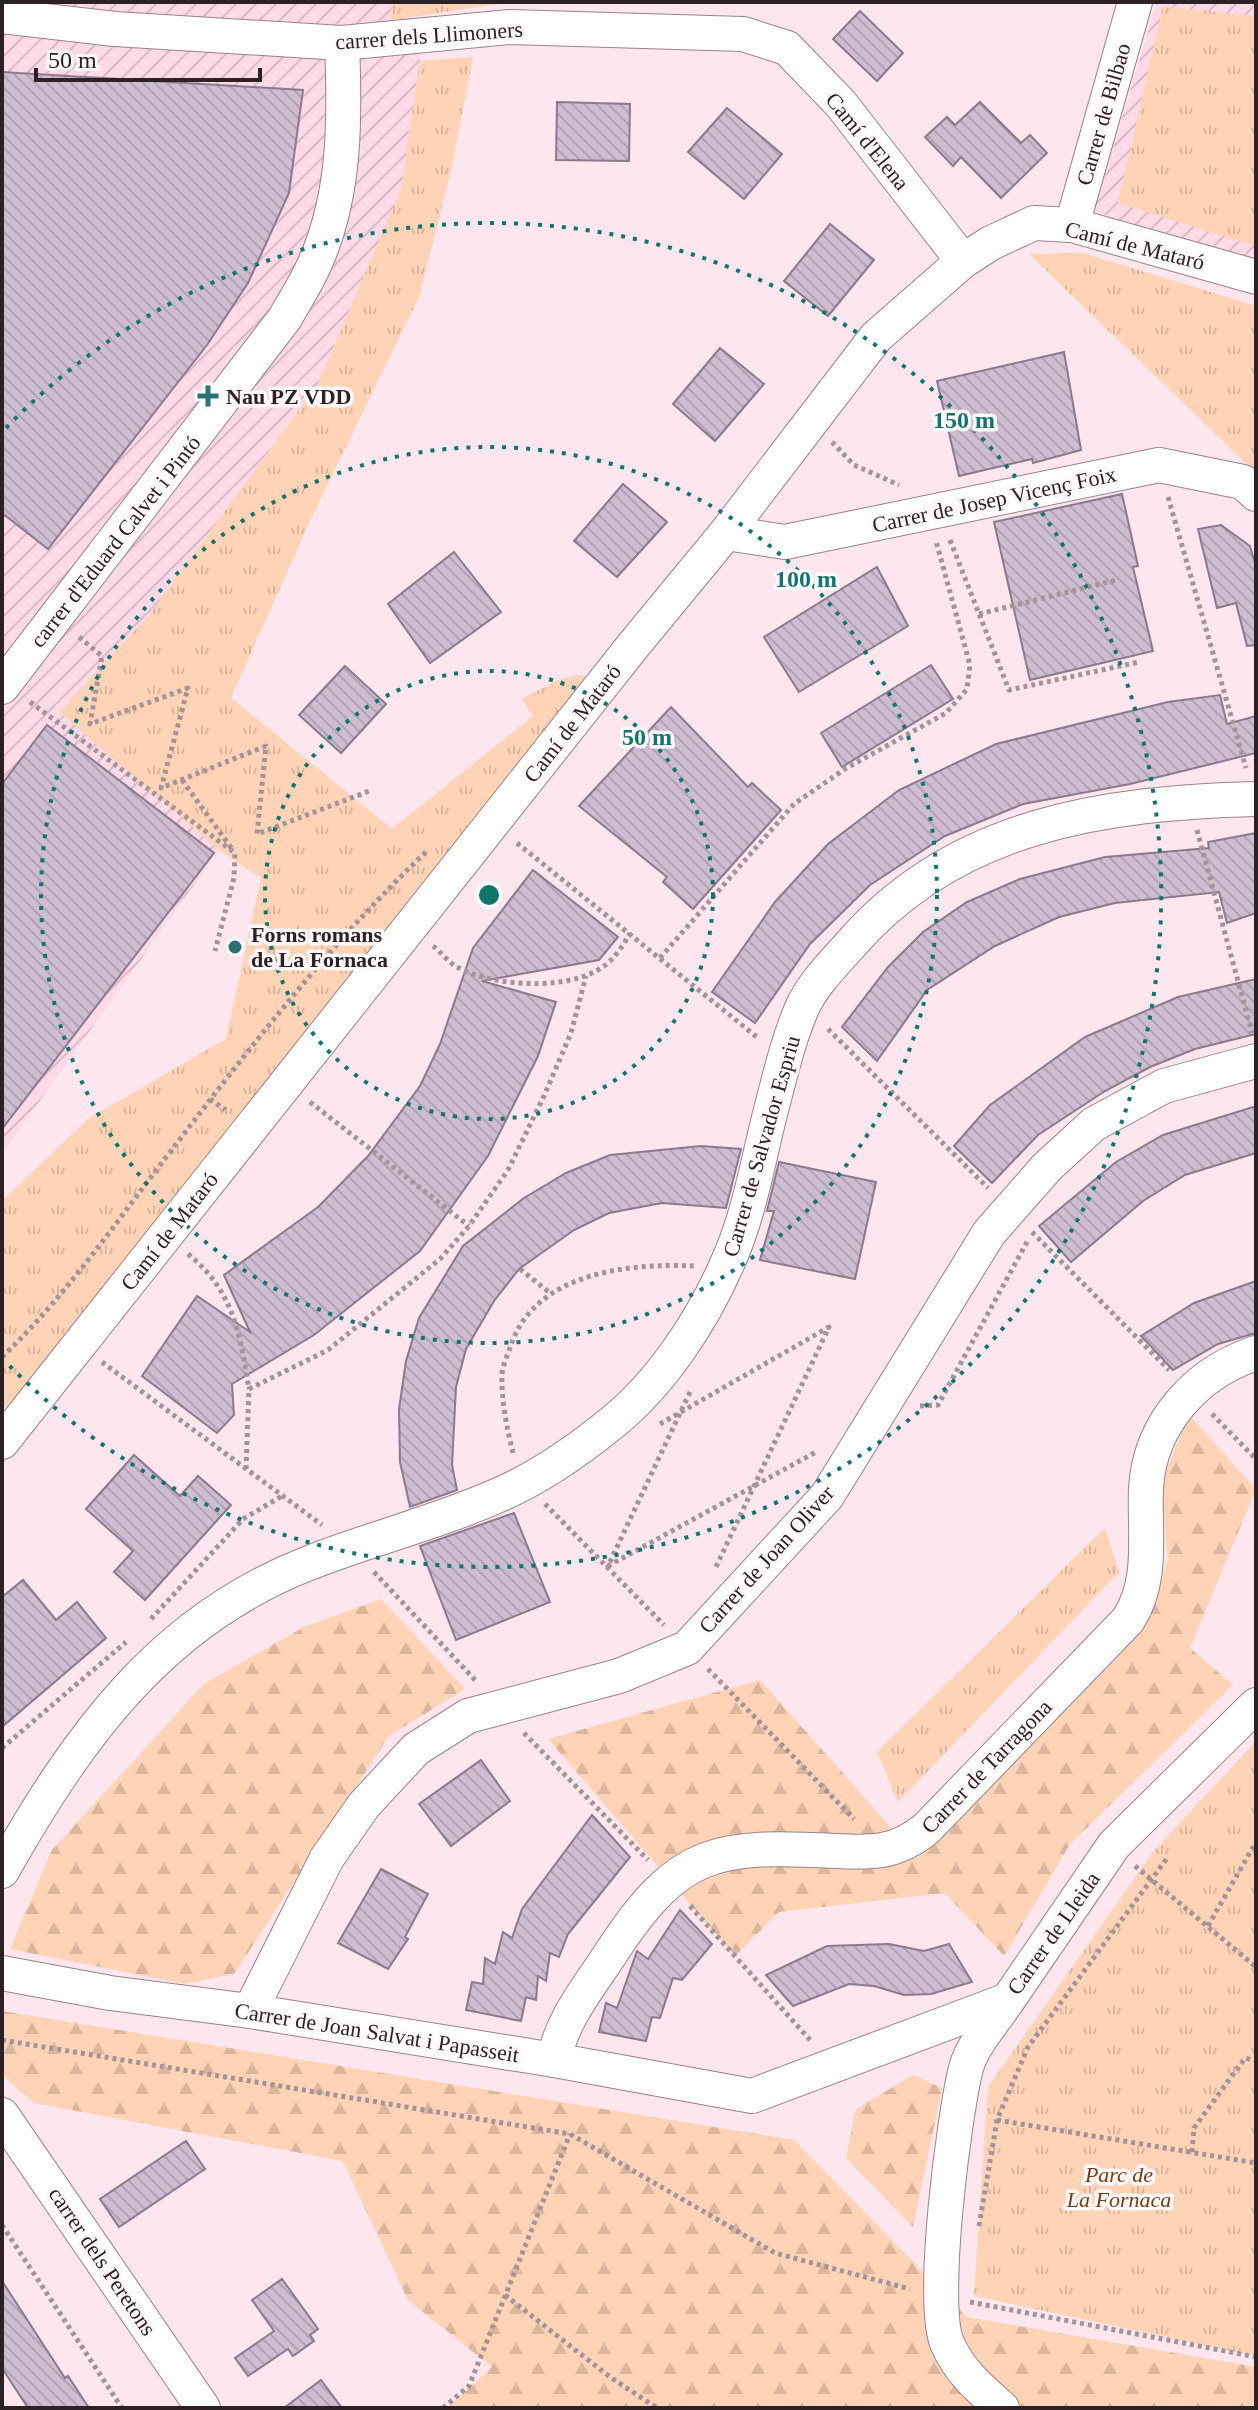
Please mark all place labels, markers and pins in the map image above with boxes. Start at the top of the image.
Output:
place label: Nau PZ VDD [226,384,352,409]
marker: Nau PZ VDD [197,385,219,407]
centre of rings [475,881,503,909]
place label: Forns romans de La Fornaca [251,922,388,972]
marker: Forns romans de La Fornaca [226,938,244,956]

